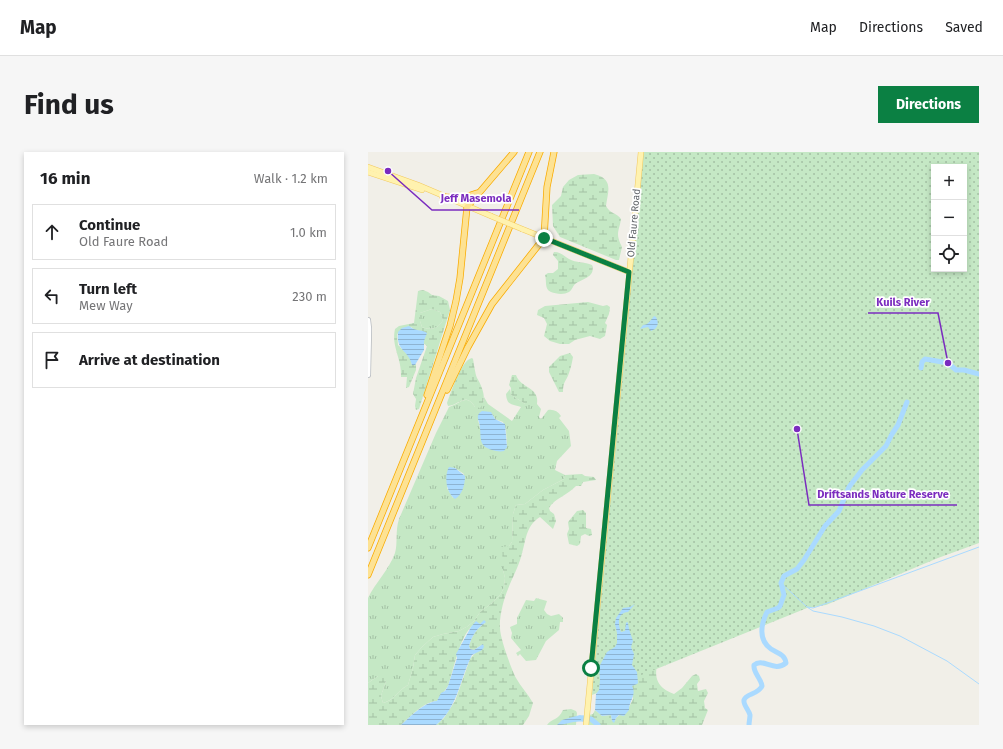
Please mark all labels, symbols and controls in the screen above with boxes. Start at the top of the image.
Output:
text: Map [20,16,57,39]
text: Map [810,19,837,36]
text: Directions [859,19,923,36]
text: Saved [945,19,983,36]
button: Directions [878,86,979,123]
text: Find us [24,88,114,121]
map controls [931,164,967,272]
button: + [931,164,967,200]
text: 16 min [40,168,90,189]
text: Walk · 1.2 km [254,171,328,186]
callout: Jeff Masemola [432,187,519,210]
street label: Old Faure Road [625,188,643,258]
text: Jeff Masemola [440,192,511,205]
button: − [931,200,967,236]
text: Continue [79,216,140,234]
icon: ahead [41,221,63,243]
text: 1.0 km [290,225,327,240]
route end [535,229,553,247]
text: Old Faure Road [79,234,168,249]
button: locate [931,236,967,272]
text: Turn left [79,280,137,298]
icon: left [41,285,63,307]
text: 230 m [292,289,327,304]
callout: Kuils River [868,290,938,313]
text: Kuils River [876,296,930,309]
text: Mew Way [79,298,133,313]
icon: arrive [41,349,63,371]
text: Arrive at destination [79,351,220,369]
callout: Driftsands Nature Reserve [809,482,957,505]
text: Driftsands Nature Reserve [817,488,949,501]
route start [582,659,600,677]

